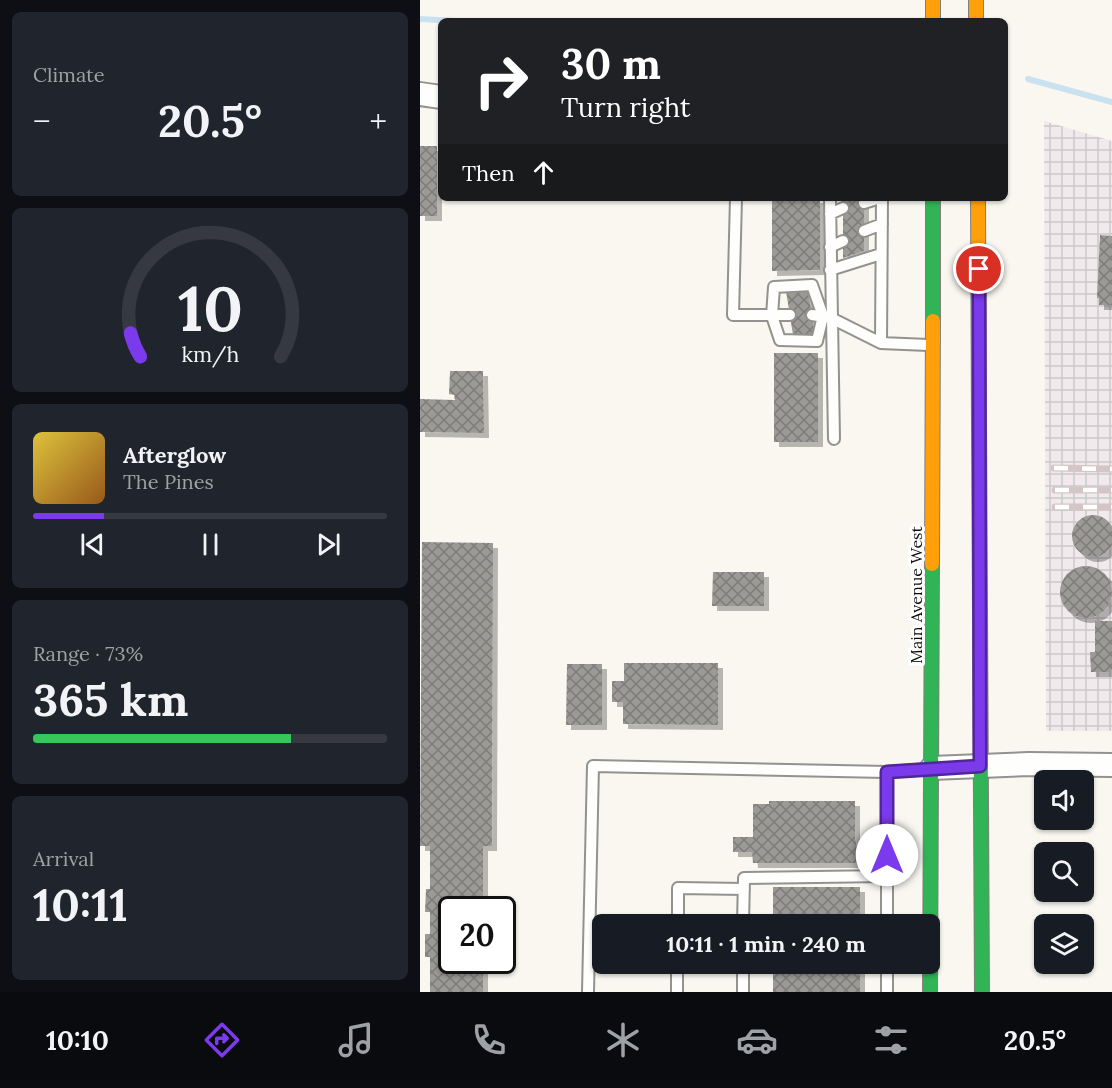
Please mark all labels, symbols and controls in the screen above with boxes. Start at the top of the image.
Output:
text: 30 m [561,37,661,91]
icon: right [462,42,540,120]
text: Climate [33,62,105,87]
text: Turn right [561,90,690,124]
text: 20.5° [158,92,262,149]
text: − [33,100,51,142]
text: + [369,100,387,142]
icon: ahead [527,156,560,189]
text: Then [462,159,515,187]
pin [953,243,1004,294]
icon: arrive [962,252,995,285]
text: 10 [177,268,243,348]
text: km/h [181,340,239,368]
text: Afterglow [123,441,226,469]
text: The Pines [123,469,214,494]
street label: Main Avenue West [906,525,926,664]
icon: previous [76,528,109,561]
icon: pause [194,528,227,561]
icon: next [312,528,345,561]
text: Range · 73% [33,641,143,666]
text: 365 km [33,671,188,728]
map controls [1034,770,1094,974]
button: sound [1034,770,1094,830]
position arrow [855,823,919,887]
button: search [1034,842,1094,902]
text: Arrival [33,846,94,871]
text: 10:11 [33,876,128,933]
speed limit sign: 20 [438,896,516,974]
button: layers [1034,914,1094,974]
text: 10:11 · 1 min · 240 m [666,930,866,958]
icon: directions [201,1019,243,1061]
icon: music [335,1019,377,1061]
icon: phone [468,1019,510,1061]
icon: climate [602,1019,644,1061]
icon: car [736,1019,778,1061]
icon: filters [870,1019,912,1061]
text: 10:10 [46,1023,109,1057]
text: 20.5° [1004,1023,1066,1057]

